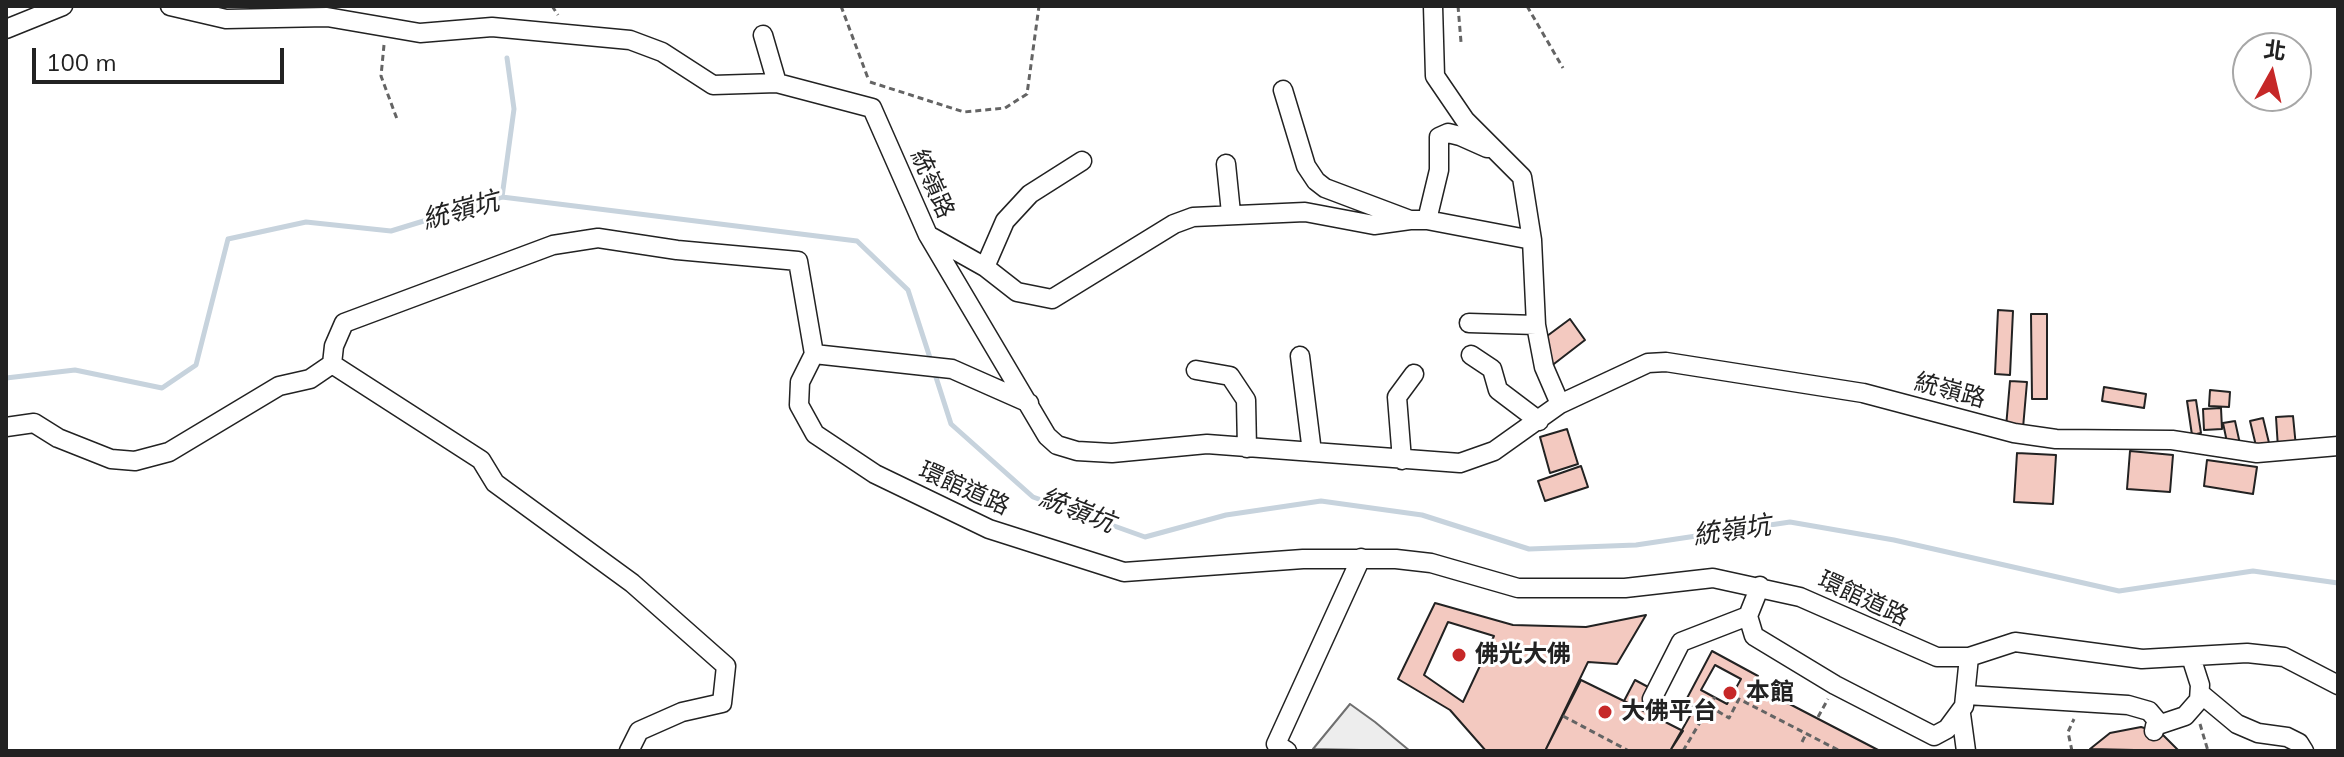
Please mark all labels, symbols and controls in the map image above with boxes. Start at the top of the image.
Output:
scale bar [36,32,288,82]
north arrow [2232,32,2312,112]
text: 北 [2262,35,2288,66]
text: 100 m [46,47,117,77]
street label: 統嶺路 [904,145,960,223]
water label: 統嶺坑 [419,186,503,236]
street label: 統嶺路 [1911,368,1989,414]
street label: 環館道路 [914,456,1014,522]
water label: 統嶺坑 [1035,482,1119,540]
water label: 統嶺坑 [1691,510,1773,552]
street label: 環館道路 [1813,566,1913,632]
place label: 佛光大佛 [1475,641,1571,669]
marker: 佛光大佛 [1450,646,1468,664]
place label: 本館 [1746,679,1794,707]
marker: 本館 [1721,684,1739,702]
place label: 大佛平台 [1621,698,1717,726]
marker: 大佛平台 [1596,703,1614,721]

